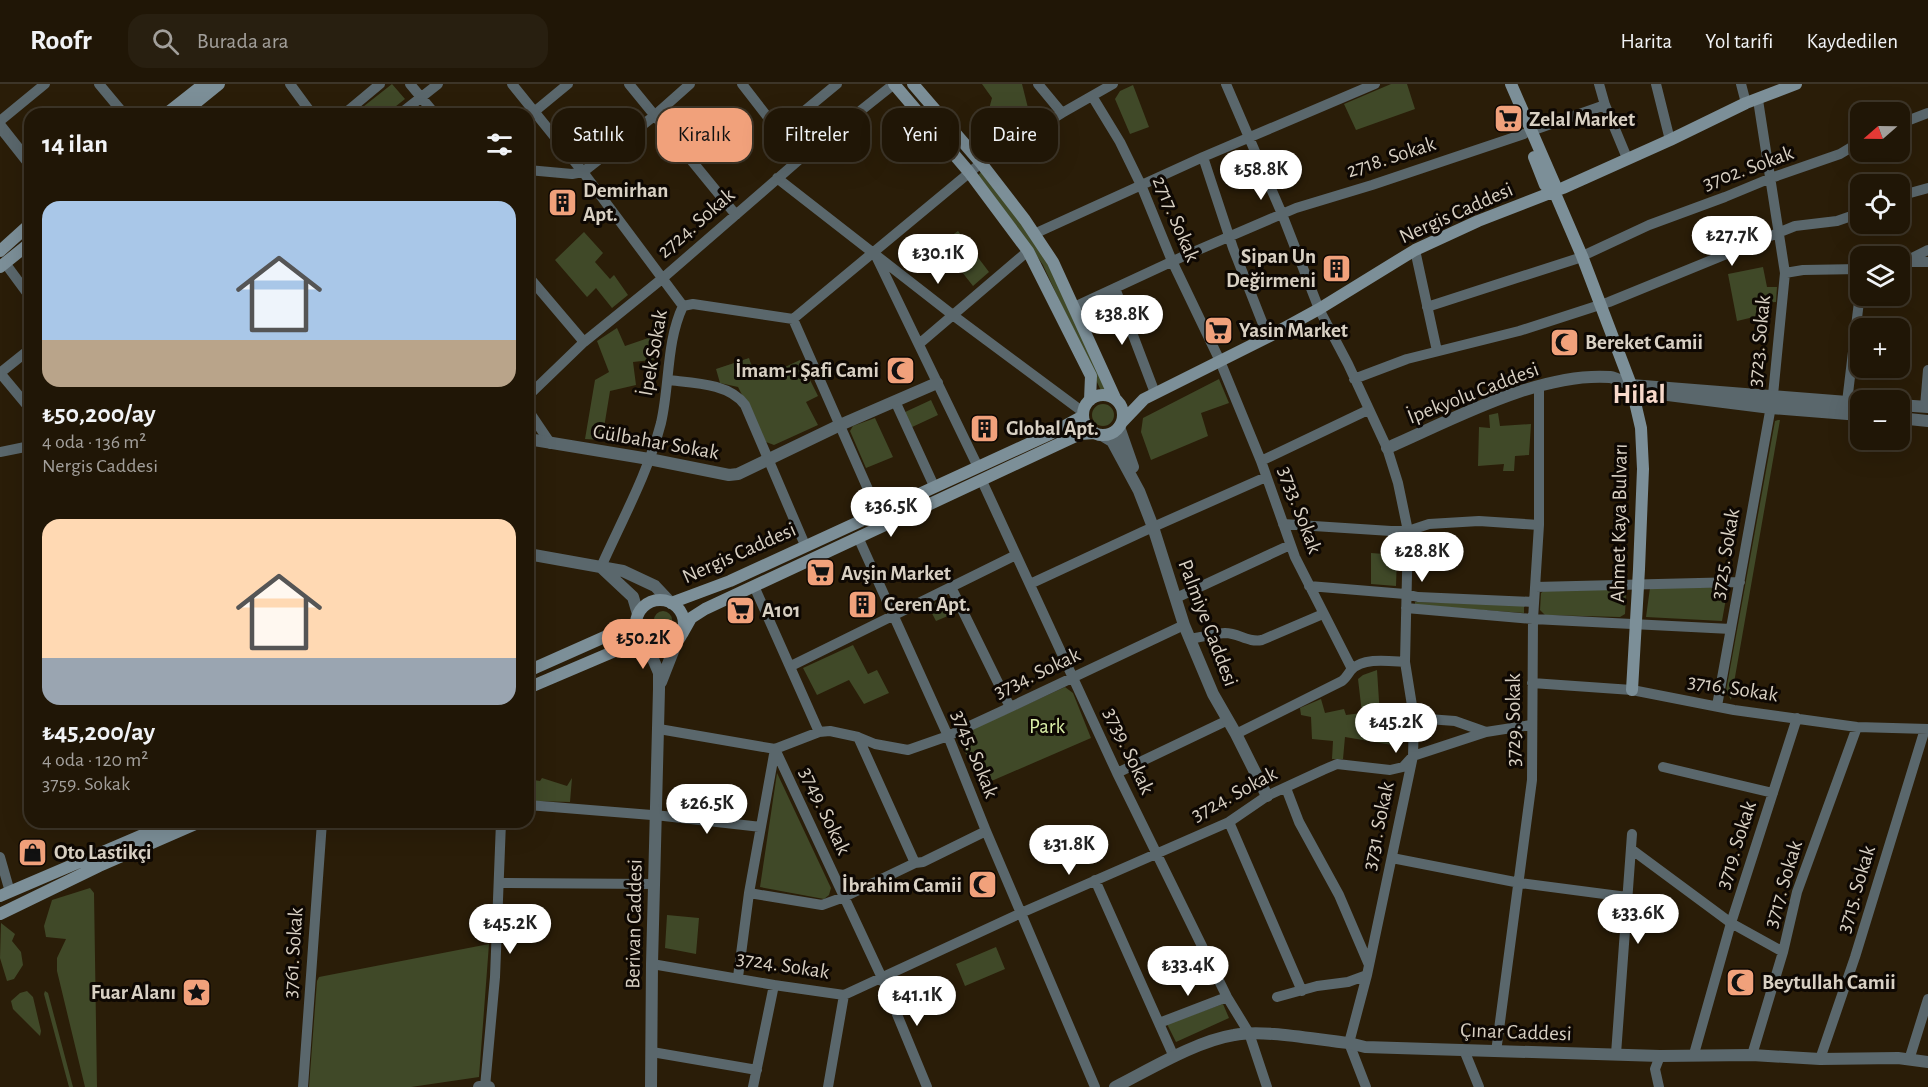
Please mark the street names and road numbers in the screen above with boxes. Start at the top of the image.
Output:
street label: 2718. Sokak [1344,133,1438,181]
street label: 3702. Sokak [1700,142,1796,194]
street label: 2717. Sokak [1149,173,1204,265]
street label: Nergis Caddesi [1396,179,1516,247]
street label: 2724. Sokak [653,184,739,262]
street label: 3723. Sokak [1744,294,1774,388]
street label: İpek Sokak [634,308,671,398]
street label: İpekyolu Caddesi [1404,357,1542,428]
street label: Gülbahar Sokak [591,421,721,463]
street label: Ahmet Kaya Bulvarı [1607,443,1631,603]
street label: 3733. Sokak [1275,464,1326,557]
street label: 3725. Sokak [1707,506,1743,601]
street label: Nergis Caddesi [679,519,799,587]
street label: Palmiye Caddesi [1174,557,1242,689]
street label: 3734. Sokak [991,644,1084,702]
street label: 3716. Sokak [1686,671,1780,706]
street label: 3729. Sokak [1503,673,1524,767]
street label: 3739. Sokak [1100,705,1158,798]
street label: 3745. Sokak [948,707,1002,801]
street label: 3724. Sokak [1188,763,1281,825]
street label: 3749. Sokak [796,764,855,858]
street label: 3731. Sokak [1358,779,1398,872]
street label: 3719. Sokak [1712,798,1760,892]
street label: 3717. Sokak [1760,838,1806,930]
street label: 3715. Sokak [1833,843,1879,935]
street label: Berivan Caddesi [622,859,646,989]
street label: 3761. Sokak [279,906,307,999]
street label: 3724. Sokak [735,947,831,983]
street label: Çınar Caddesi [1460,1020,1572,1044]

